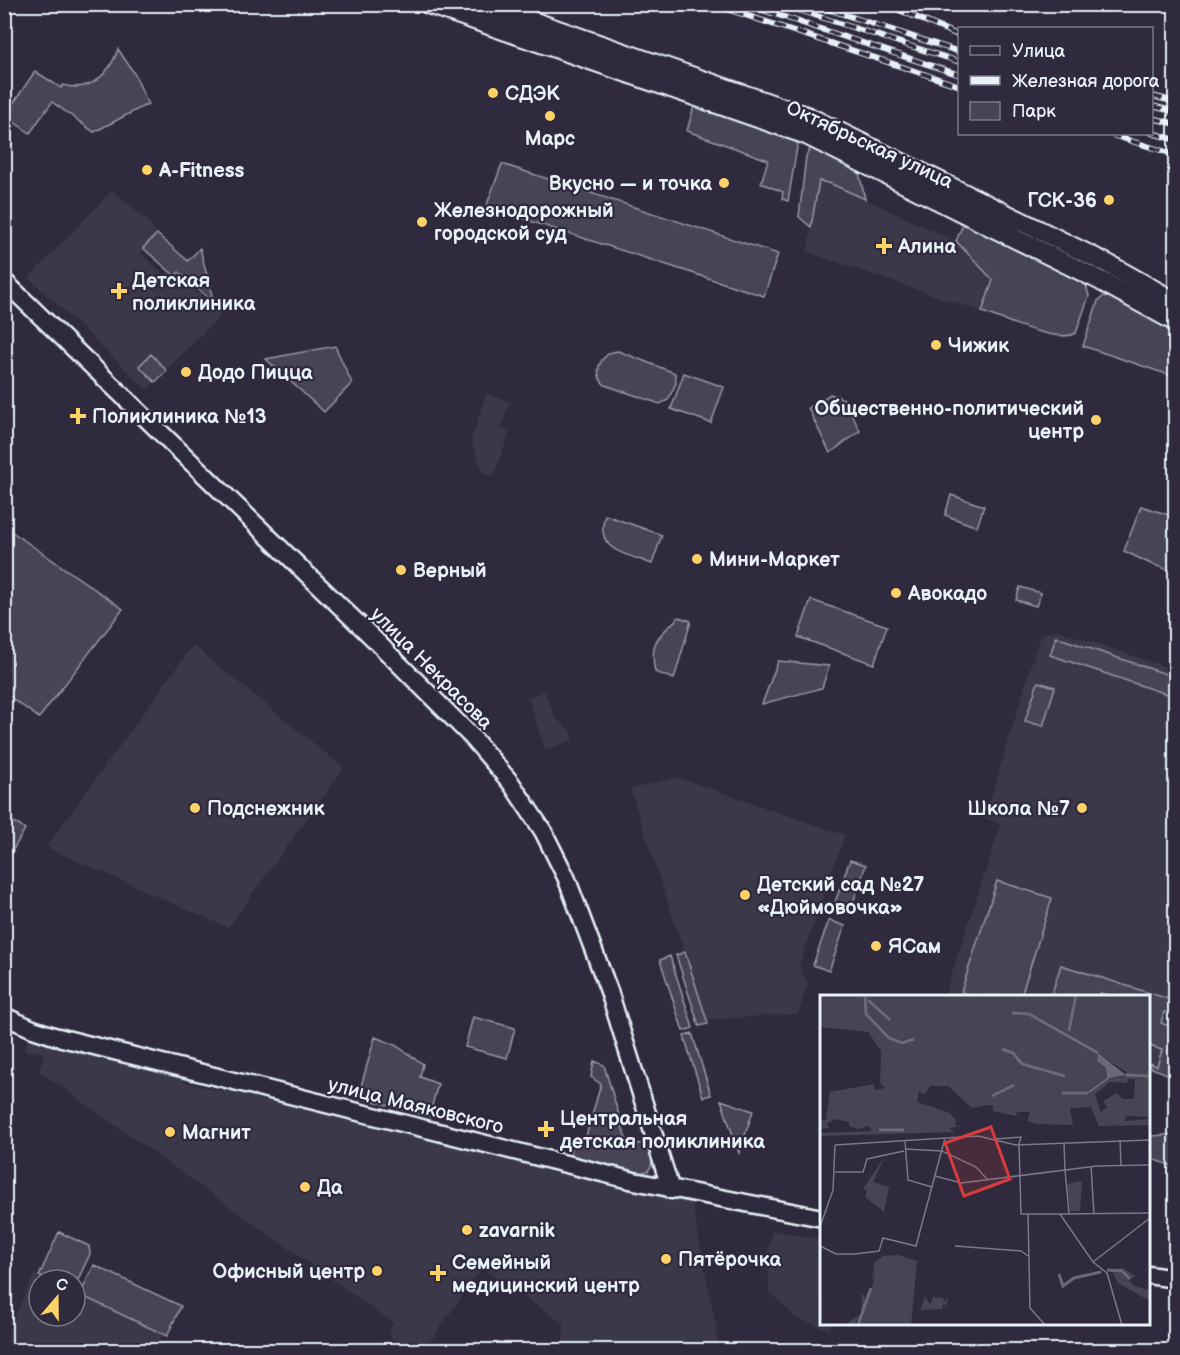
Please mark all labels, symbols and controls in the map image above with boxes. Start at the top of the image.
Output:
legend [958,27,1153,135]
text: Улица [1012,41,1066,62]
text: Железная дорога [1012,71,1160,92]
place label: СДЭК [505,82,560,106]
marker: СДЭК [486,86,500,100]
street label: Октябрьская улица [782,96,957,194]
text: Парк [1012,101,1056,122]
marker: Марс [543,109,557,123]
place label: Марс [525,127,575,151]
place label: A-Fitness [158,159,245,183]
marker: A-Fitness [140,163,154,177]
place label: Вкусно — и точка [549,172,712,196]
marker: Вкусно — и точка [717,176,731,190]
place label: ГСК-36 [1027,189,1097,213]
marker: ГСК-36 [1102,193,1116,207]
place label: Железнодорожный городской суд [434,199,614,246]
marker: Железнодорожный городской суд [415,215,429,229]
place label: Алина [897,235,956,259]
marker: Алина [875,237,893,255]
place label: Детская поликлиника [132,269,256,316]
marker: Детская поликлиника [110,282,128,300]
place label: Чижик [948,334,1009,358]
marker: Чижик [929,338,943,352]
place label: Додо Пицца [198,361,313,385]
marker: Додо Пицца [179,365,193,379]
place label: Общественно-политический центр [814,397,1084,444]
place label: Поликлиника №13 [92,405,267,429]
marker: Поликлиника №13 [69,407,87,425]
marker: Общественно-политический центр [1089,413,1103,427]
place label: Мини-Маркет [709,548,840,572]
marker: Мини-Маркет [690,552,704,566]
place label: Верный [413,559,487,583]
marker: Верный [394,563,408,577]
place label: Авокадо [907,582,987,606]
marker: Авокадо [889,586,903,600]
street label: улица Некрасова [365,603,498,735]
place label: Подснежник [207,797,325,821]
place label: Школа №7 [967,797,1070,821]
marker: Подснежник [188,801,202,815]
marker: Школа №7 [1075,801,1089,815]
place label: Детский сад №27 «Дюймовочка» [757,873,924,920]
marker: Детский сад №27 «Дюймовочка» [738,888,752,902]
place label: ЯСам [888,935,941,959]
marker: ЯСам [869,939,883,953]
inset map [820,995,1150,1325]
street label: улица Маяковского [326,1073,506,1139]
place label: Центральная детская поликлиника [559,1107,765,1154]
marker: Центральная детская поликлиника [537,1120,555,1138]
place label: Магнит [182,1121,251,1145]
marker: Магнит [163,1125,177,1139]
place label: Да [317,1176,343,1200]
marker: Да [298,1180,312,1194]
place label: zavarnik [479,1219,555,1243]
marker: zavarnik [460,1223,474,1237]
place label: Пятёрочка [678,1248,781,1272]
place label: Семейный медицинский центр [452,1251,640,1298]
marker: Пятёрочка [659,1252,673,1266]
place label: Офисный центр [213,1260,365,1284]
marker: Офисный центр [370,1264,384,1278]
marker: Семейный медицинский центр [429,1264,447,1282]
north arrow [27,1268,87,1328]
text: С [53,1274,70,1296]

